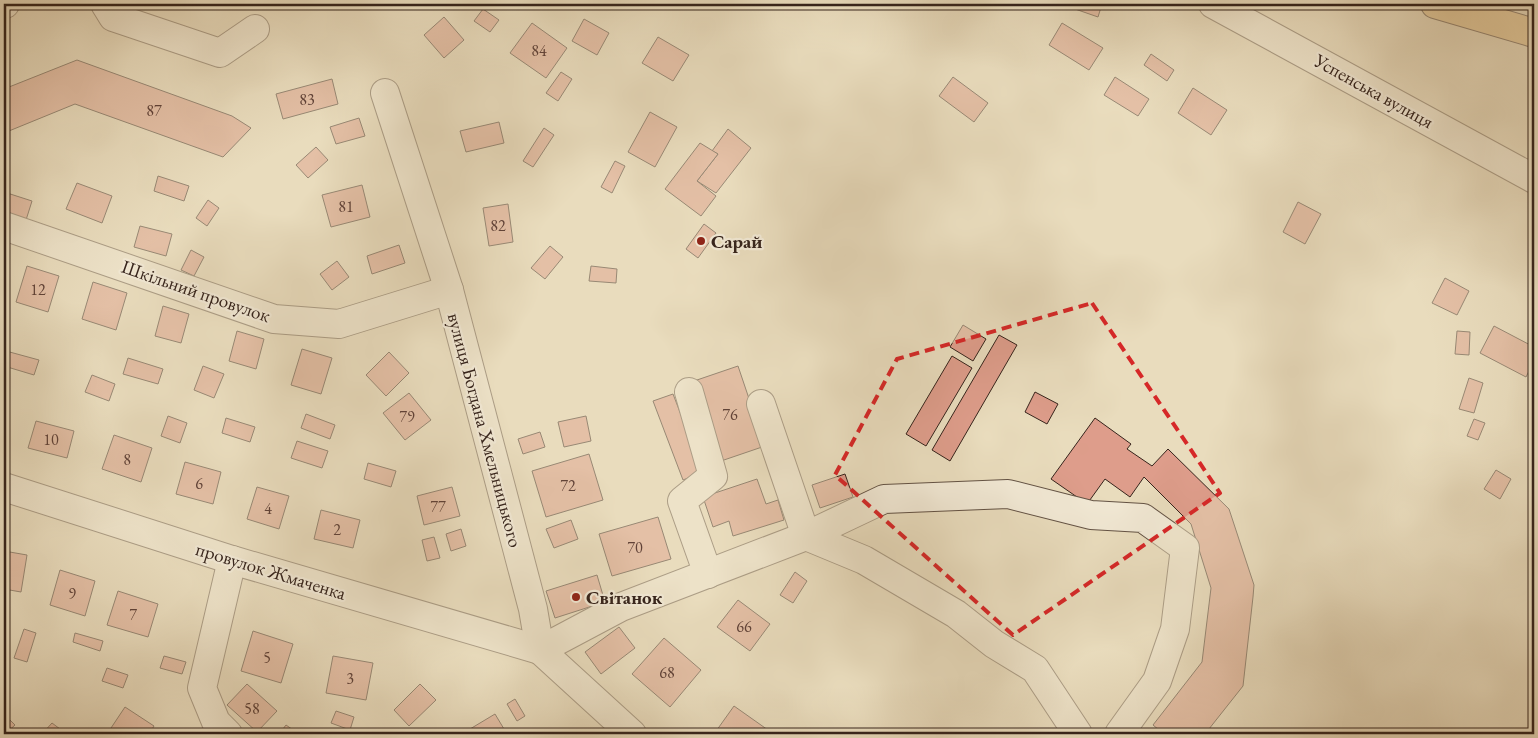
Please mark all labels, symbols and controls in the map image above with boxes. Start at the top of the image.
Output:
house number: 84 [531,40,547,61]
street label: Успенська вулиця [1309,47,1438,134]
house number: 83 [299,89,315,110]
house number: 87 [146,100,162,121]
house number: 81 [338,196,354,217]
house number: 82 [490,215,506,236]
place label: Сарай [711,229,762,254]
marker: Сарай [695,235,707,247]
street label: Шкільний провулок [118,254,274,328]
house number: 12 [30,279,46,300]
street label: вулиця Богдана Хмельницького [442,310,528,550]
house number: 76 [722,404,738,425]
house number: 79 [399,406,415,427]
house number: 10 [43,429,59,450]
house number: 8 [123,449,131,470]
house number: 6 [195,473,203,494]
house number: 72 [560,475,576,496]
house number: 77 [430,496,446,517]
house number: 4 [264,498,272,519]
house number: 2 [333,519,341,540]
street label: провулок Жмаченка [193,536,350,606]
house number: 70 [627,537,643,558]
house number: 9 [68,583,76,604]
place label: Світанок [586,585,663,610]
marker: Світанок [570,591,582,603]
house number: 7 [129,604,137,625]
house number: 66 [736,616,752,637]
house number: 5 [263,647,271,668]
house number: 68 [659,662,675,683]
house number: 3 [346,668,354,689]
house number: 58 [244,698,260,719]

